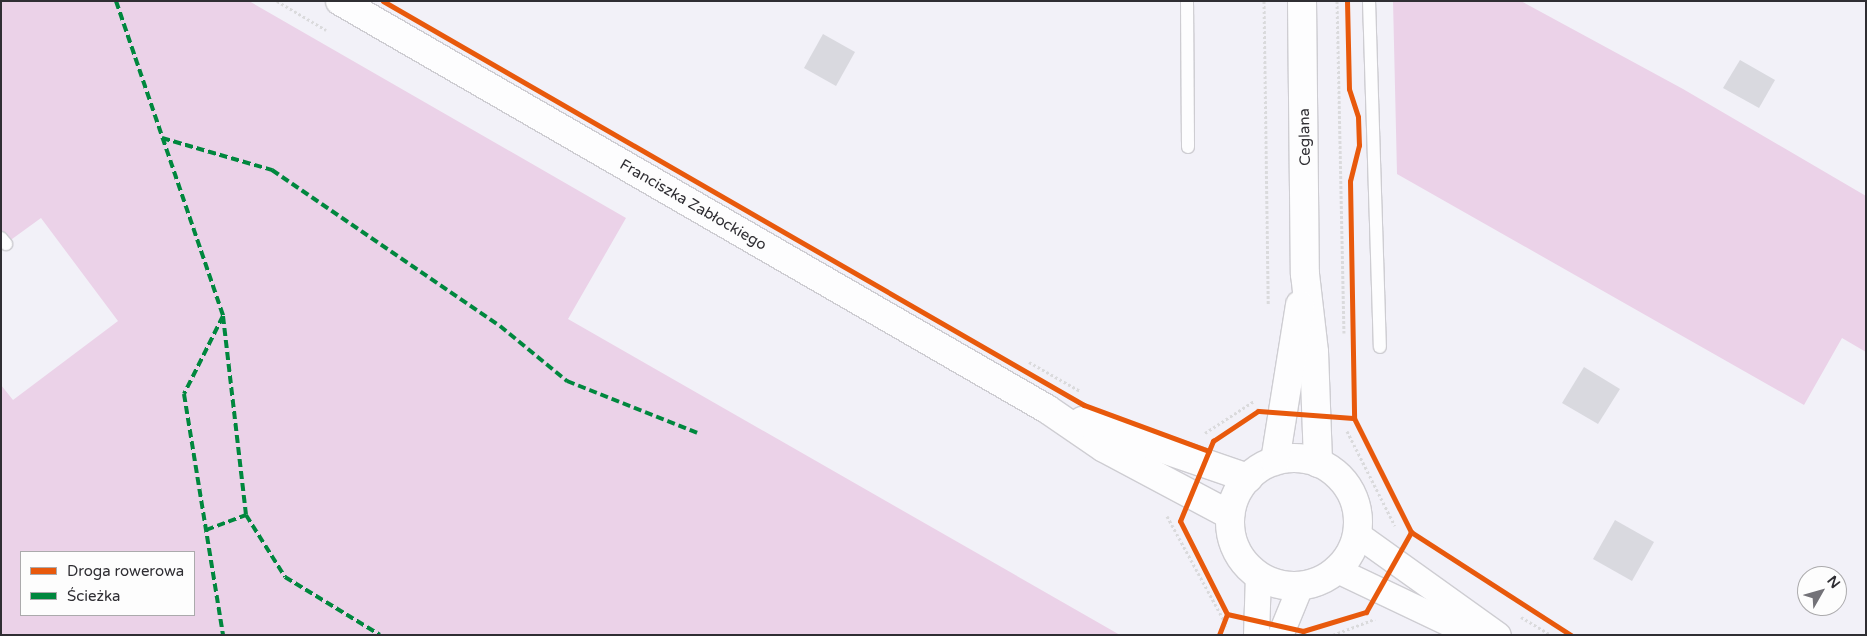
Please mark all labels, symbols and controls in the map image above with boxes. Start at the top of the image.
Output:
street label: Ceglana [1295,108,1315,166]
street label: Franciszka Zabłockiego [617,156,769,254]
legend [20,551,195,616]
text: Droga rowerowa [67,562,184,580]
north arrow [1797,566,1847,616]
text: N [1823,572,1844,592]
text: Ścieżka [67,587,120,605]

